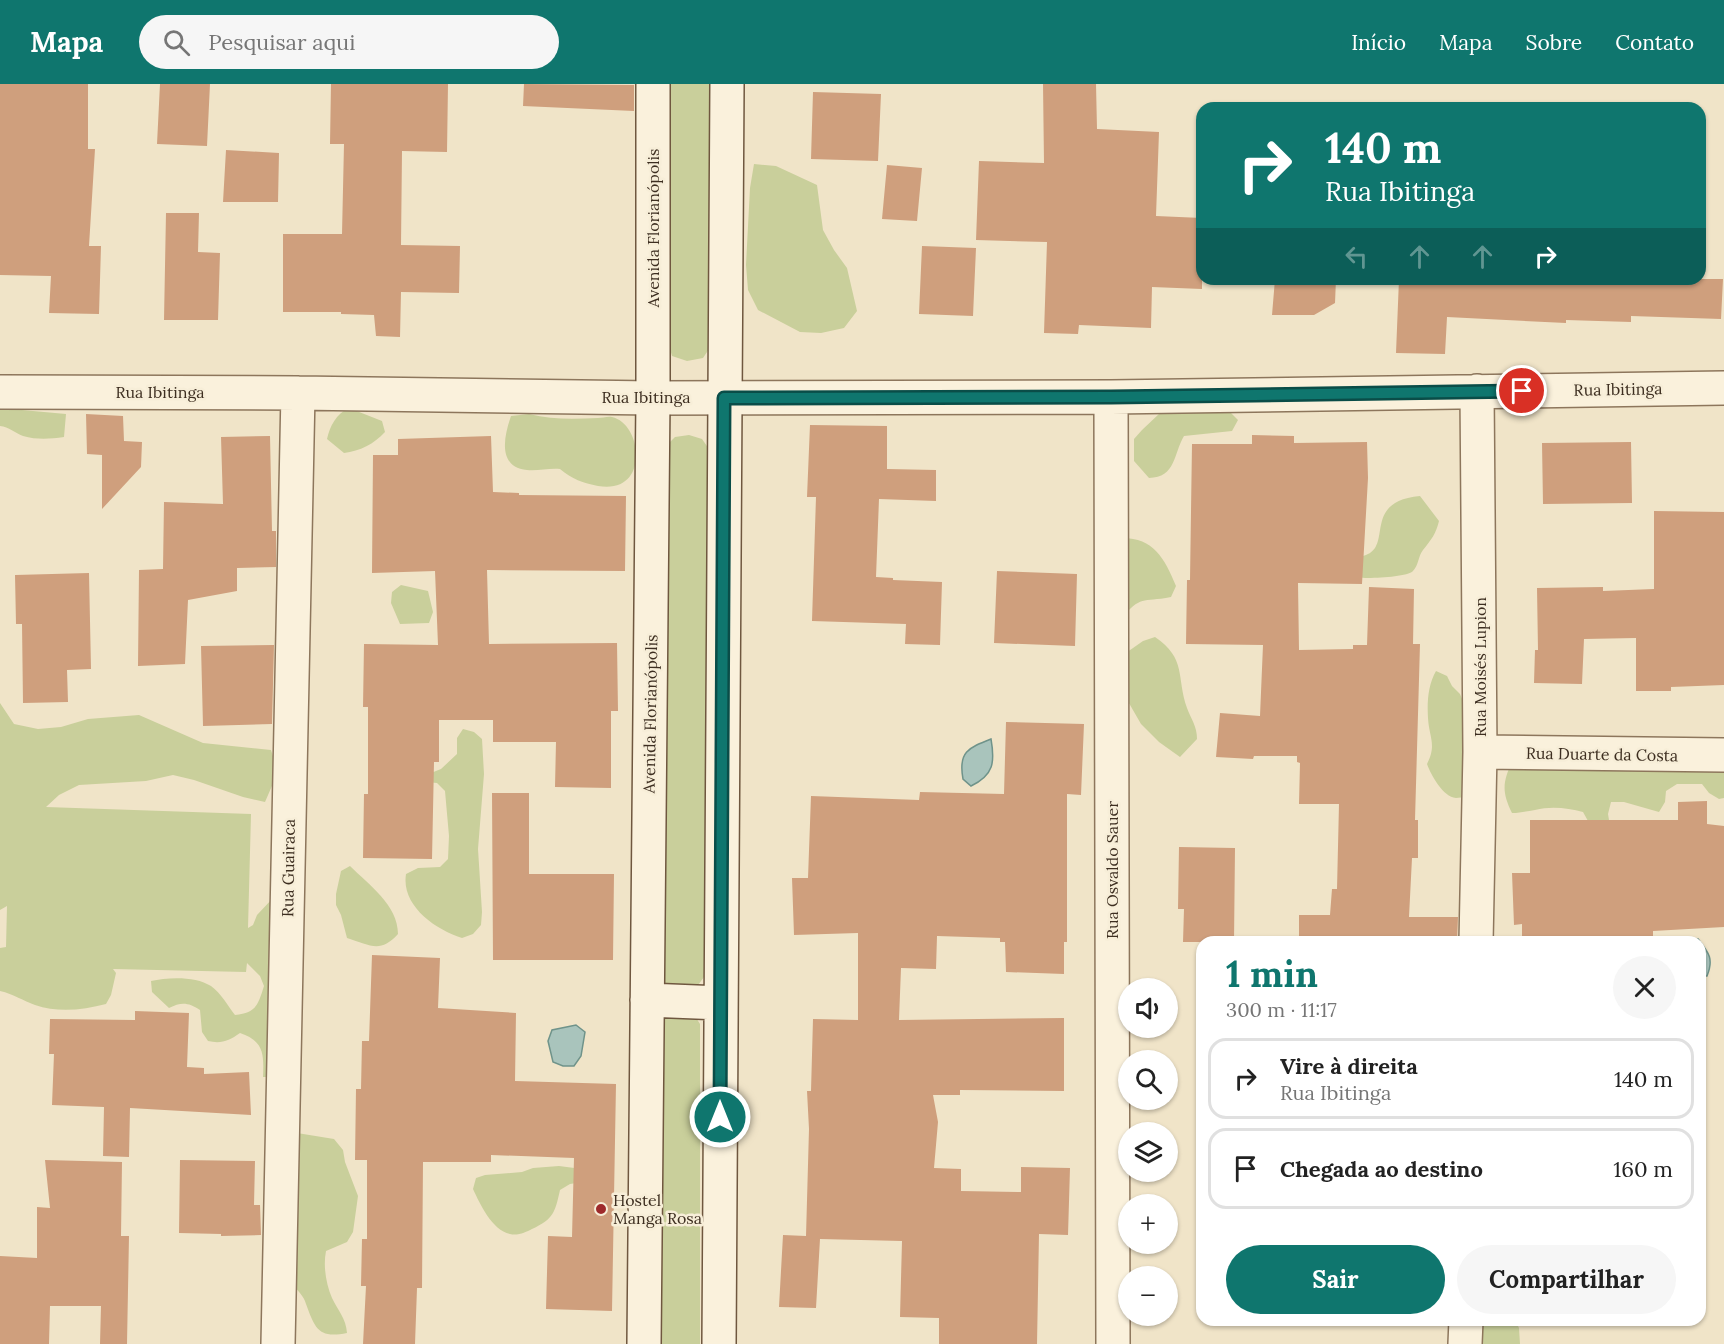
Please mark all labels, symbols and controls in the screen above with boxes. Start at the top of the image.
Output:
search box [139,15,559,69]
text: Mapa [30,24,103,60]
icon: search [160,26,193,59]
text: Pesquisar aqui [208,28,355,56]
text: Início [1351,29,1406,56]
text: Mapa [1439,29,1493,56]
text: Sobre [1526,29,1582,56]
text: Contato [1615,29,1694,56]
text: 140 m [1325,121,1441,175]
icon: right [1226,126,1304,204]
street label: Avenida Florianópolis [643,148,663,309]
text: Rua Ibitinga [1325,174,1475,208]
icon: left [1340,240,1373,273]
icon: ahead [1403,240,1436,273]
icon: ahead [1466,240,1499,273]
icon: right [1529,240,1562,273]
pin [1496,365,1547,416]
icon: arrive [1505,374,1538,407]
street label: Rua Ibitinga [1573,378,1663,400]
street label: Rua Ibitinga [116,382,205,402]
street label: Rua Ibitinga [602,387,691,407]
street label: Rua Moisés Lupion [1470,597,1490,737]
street label: Avenida Florianópolis [639,634,661,795]
street label: Rua Duarte da Costa [1526,743,1678,765]
street label: Rua Osvaldo Sauer [1102,801,1122,939]
street label: Rua Guairaca [277,819,299,917]
text: 1 min [1226,951,1318,997]
button: close [1613,956,1676,1019]
map controls [1118,978,1178,1326]
button: sound [1118,978,1178,1038]
text: 300 m · 11:17 [1226,997,1337,1022]
button: search [1118,1050,1178,1110]
text: Vire à direita [1280,1052,1418,1080]
icon: right [1229,1062,1262,1095]
text: 140 m [1614,1065,1673,1093]
text: Rua Ibitinga [1280,1080,1391,1105]
position arrow [688,1085,752,1149]
button: layers [1118,1122,1178,1182]
icon: arrive [1229,1152,1262,1185]
text: Chegada ao destino [1280,1155,1483,1183]
text: 160 m [1613,1155,1673,1183]
place label: Hostel Manga Rosa [613,1190,702,1228]
button: + [1118,1194,1178,1254]
marker: Hostel Manga Rosa [594,1202,608,1216]
button: Sair [1226,1245,1445,1314]
button: Compartilhar [1457,1245,1676,1314]
button: − [1118,1266,1178,1326]

